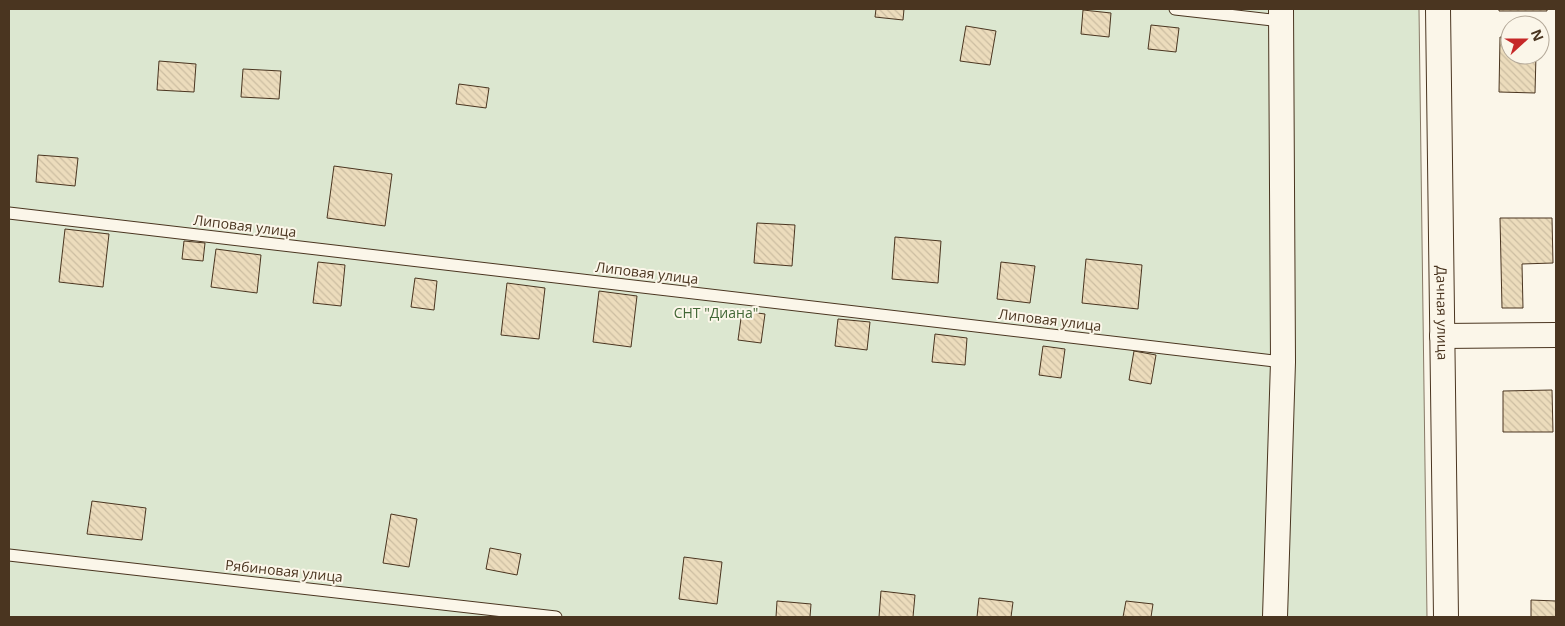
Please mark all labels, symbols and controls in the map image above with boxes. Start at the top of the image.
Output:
north arrow [1500,15,1550,65]
text: N [1527,26,1549,44]
street label: Липовая улица [193,210,298,241]
street label: Липовая улица [595,257,700,288]
street label: Дачная улица [1432,266,1453,360]
park label: СНТ "Диана" [674,303,758,322]
street label: Липовая улица [998,304,1103,335]
street label: Рябиновая улица [224,555,344,586]

